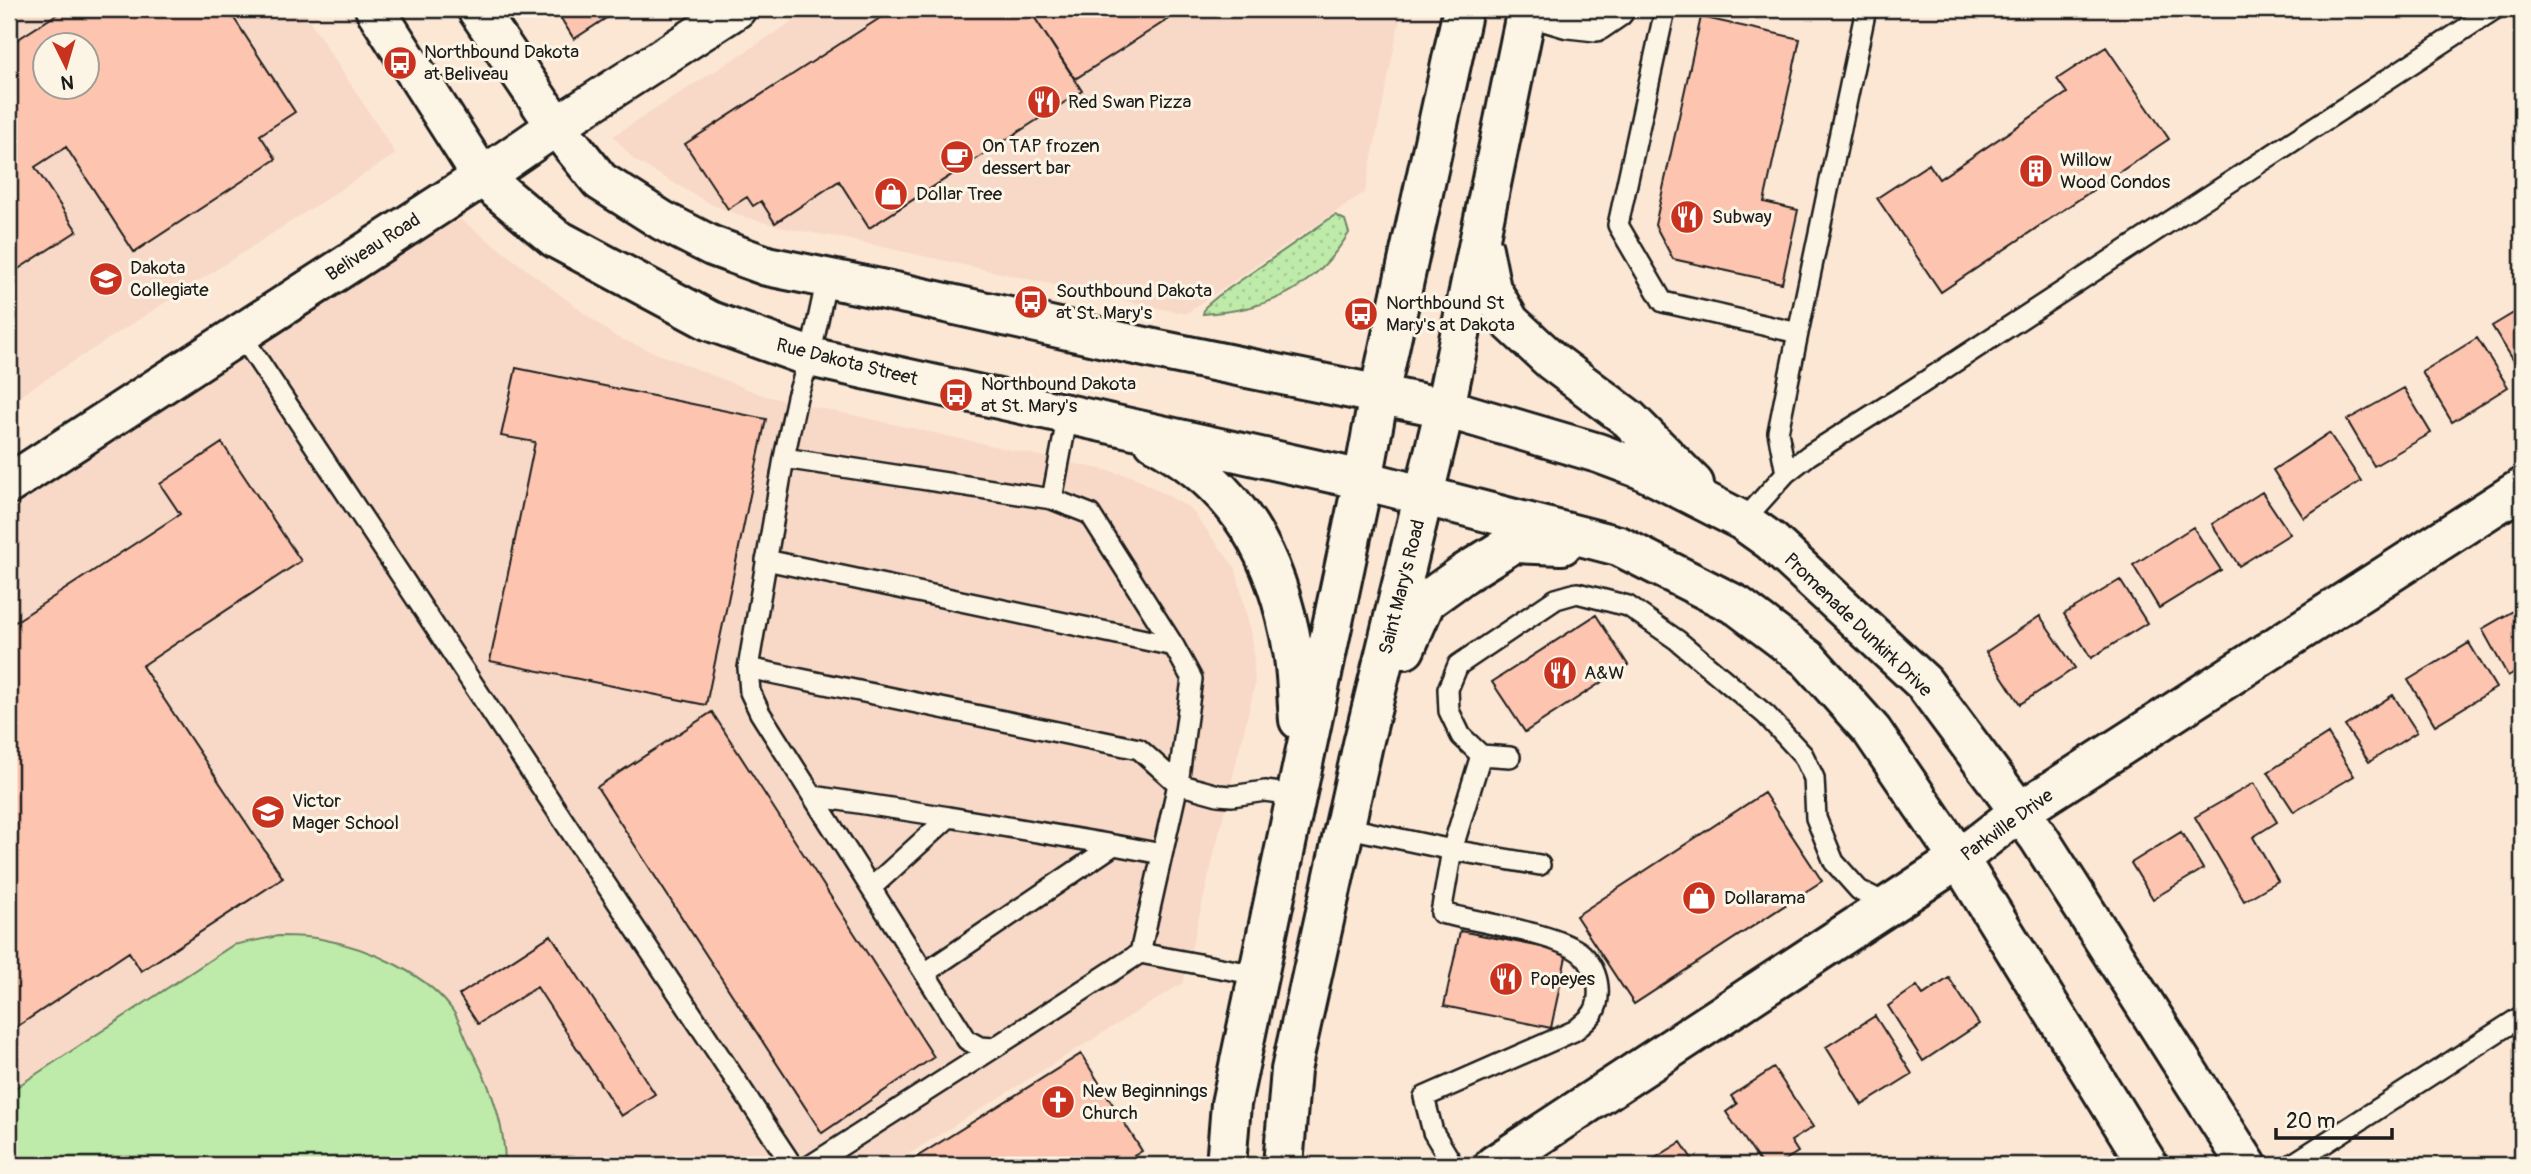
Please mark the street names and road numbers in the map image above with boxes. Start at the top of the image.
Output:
street label: Beliveau Road [321,208,425,286]
street label: Rue Dakota Street [774,333,921,391]
street label: Saint Mary's Road [1374,517,1430,657]
street label: Promenade Dunkirk Drive [1779,548,1938,703]
street label: Parkville Drive [1956,783,2058,867]

